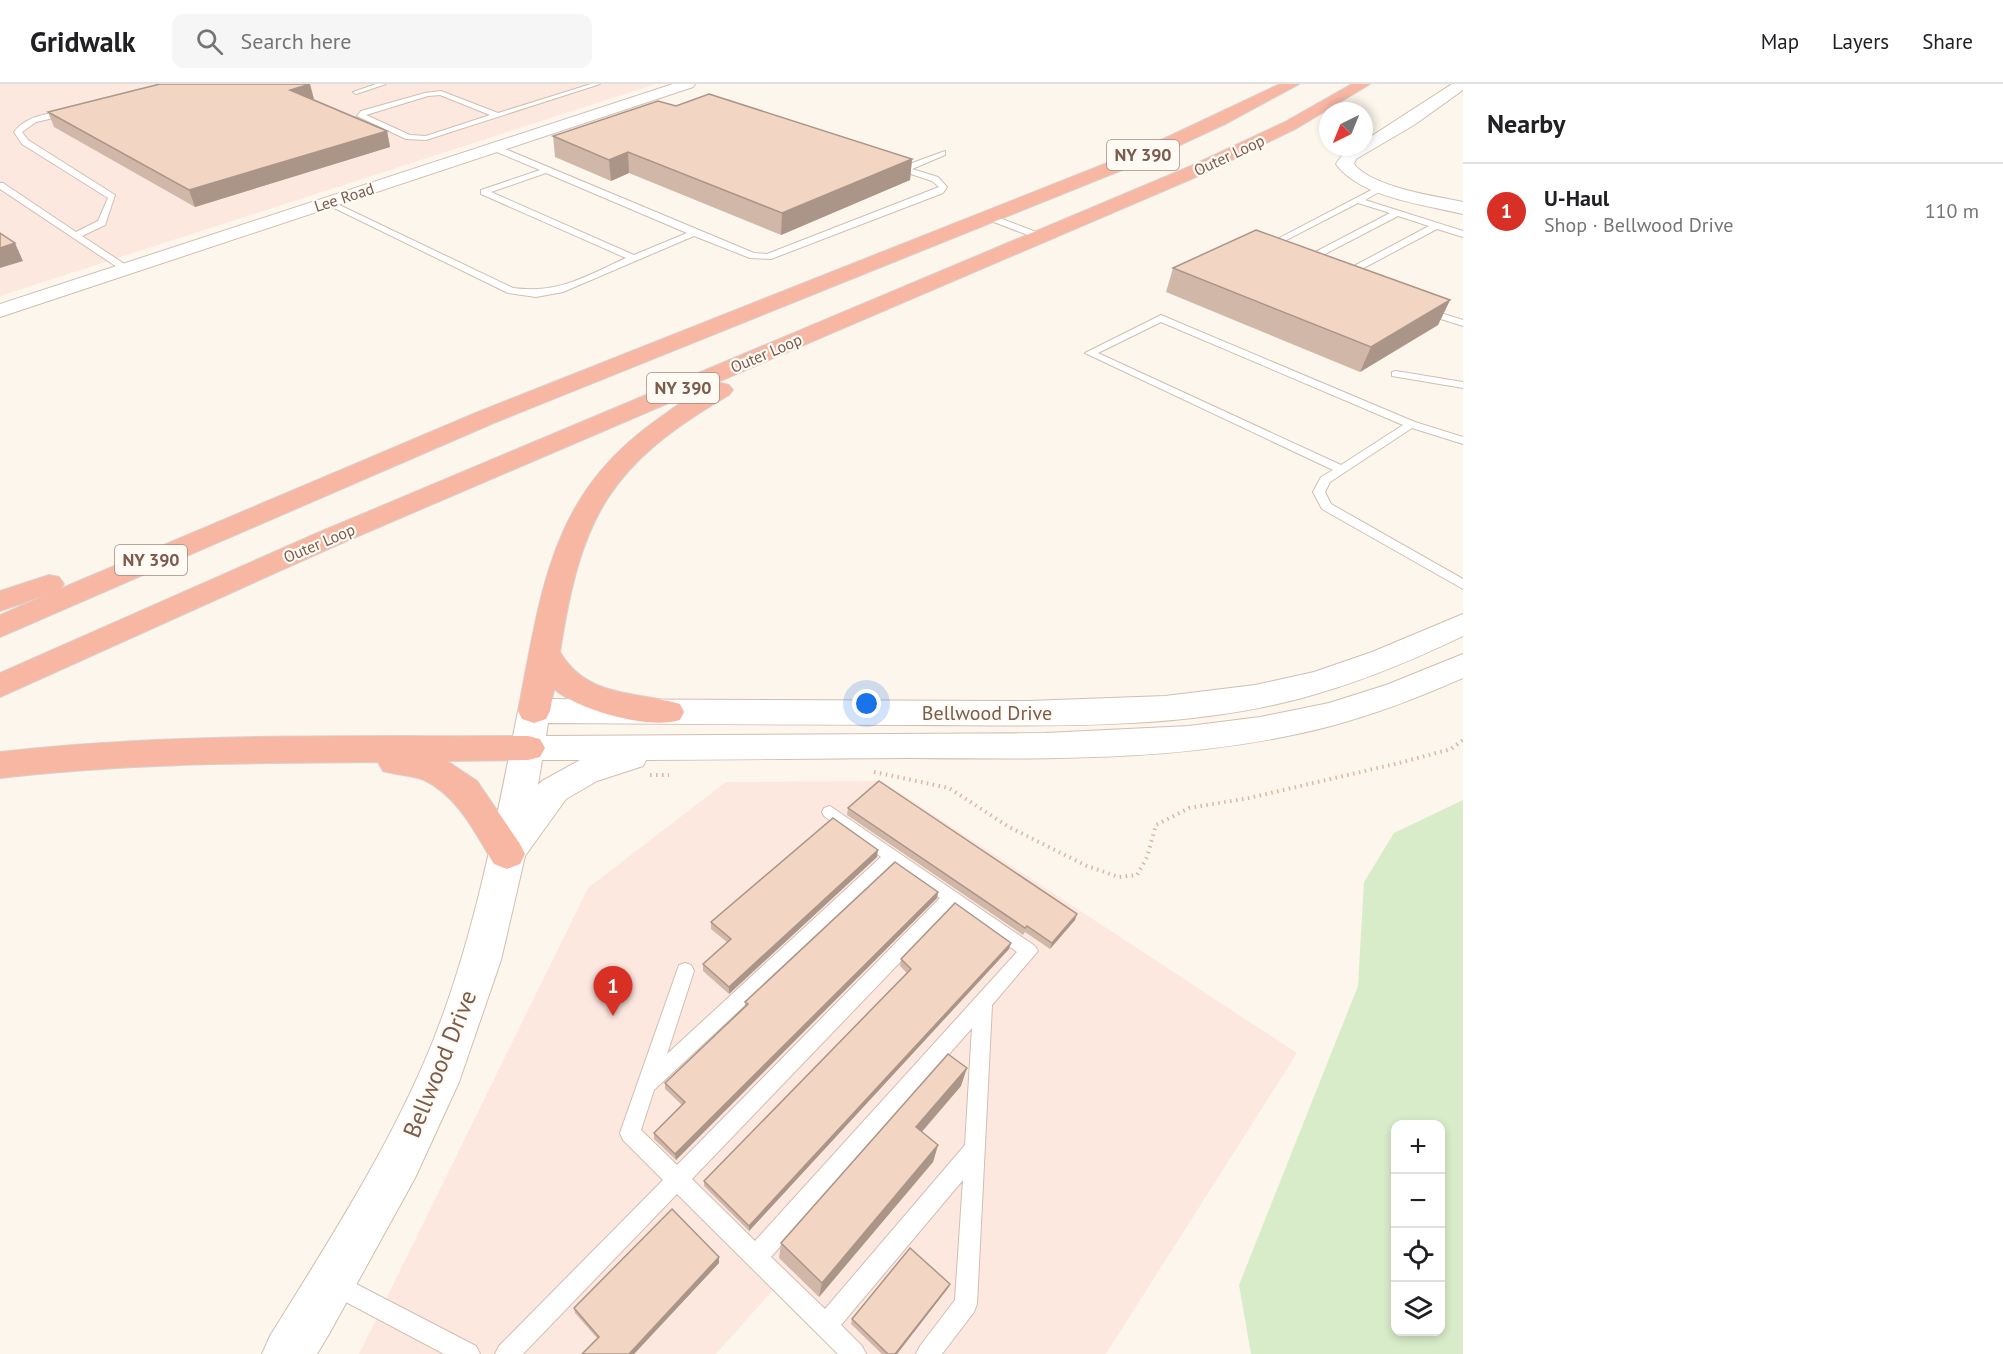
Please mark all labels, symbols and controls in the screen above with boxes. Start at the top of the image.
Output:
search box [172,14,592,68]
text: Gridwalk [30,23,136,60]
icon: search [193,25,226,58]
text: Search here [241,27,352,55]
text: Map [1761,28,1799,55]
text: Layers [1832,28,1889,55]
text: Share [1922,28,1973,55]
north arrow [1319,102,1373,156]
text: Nearby [1487,107,1565,140]
street label: Outer Loop [1190,130,1268,180]
road number: NY 390 [1107,140,1179,170]
street label: Lee Road [312,178,376,216]
text: U-Haul [1544,184,1609,212]
text: 1 [1501,198,1512,224]
text: 110 m [1925,198,1979,224]
text: Shop · Bellwood Drive [1544,212,1733,238]
street label: Outer Loop [727,329,805,377]
road number: NY 390 [647,373,719,403]
street label: Outer Loop [280,519,358,567]
road number: NY 390 [115,545,187,575]
your location [852,689,881,718]
street label: Bellwood Drive [922,700,1052,726]
pin: 1 [594,966,632,1016]
street label: Bellwood Drive [396,985,483,1142]
map controls [1391,1120,1445,1336]
button: + [1391,1120,1445,1174]
button: − [1391,1174,1445,1228]
button: locate [1391,1228,1445,1282]
button: layers [1391,1282,1445,1336]

